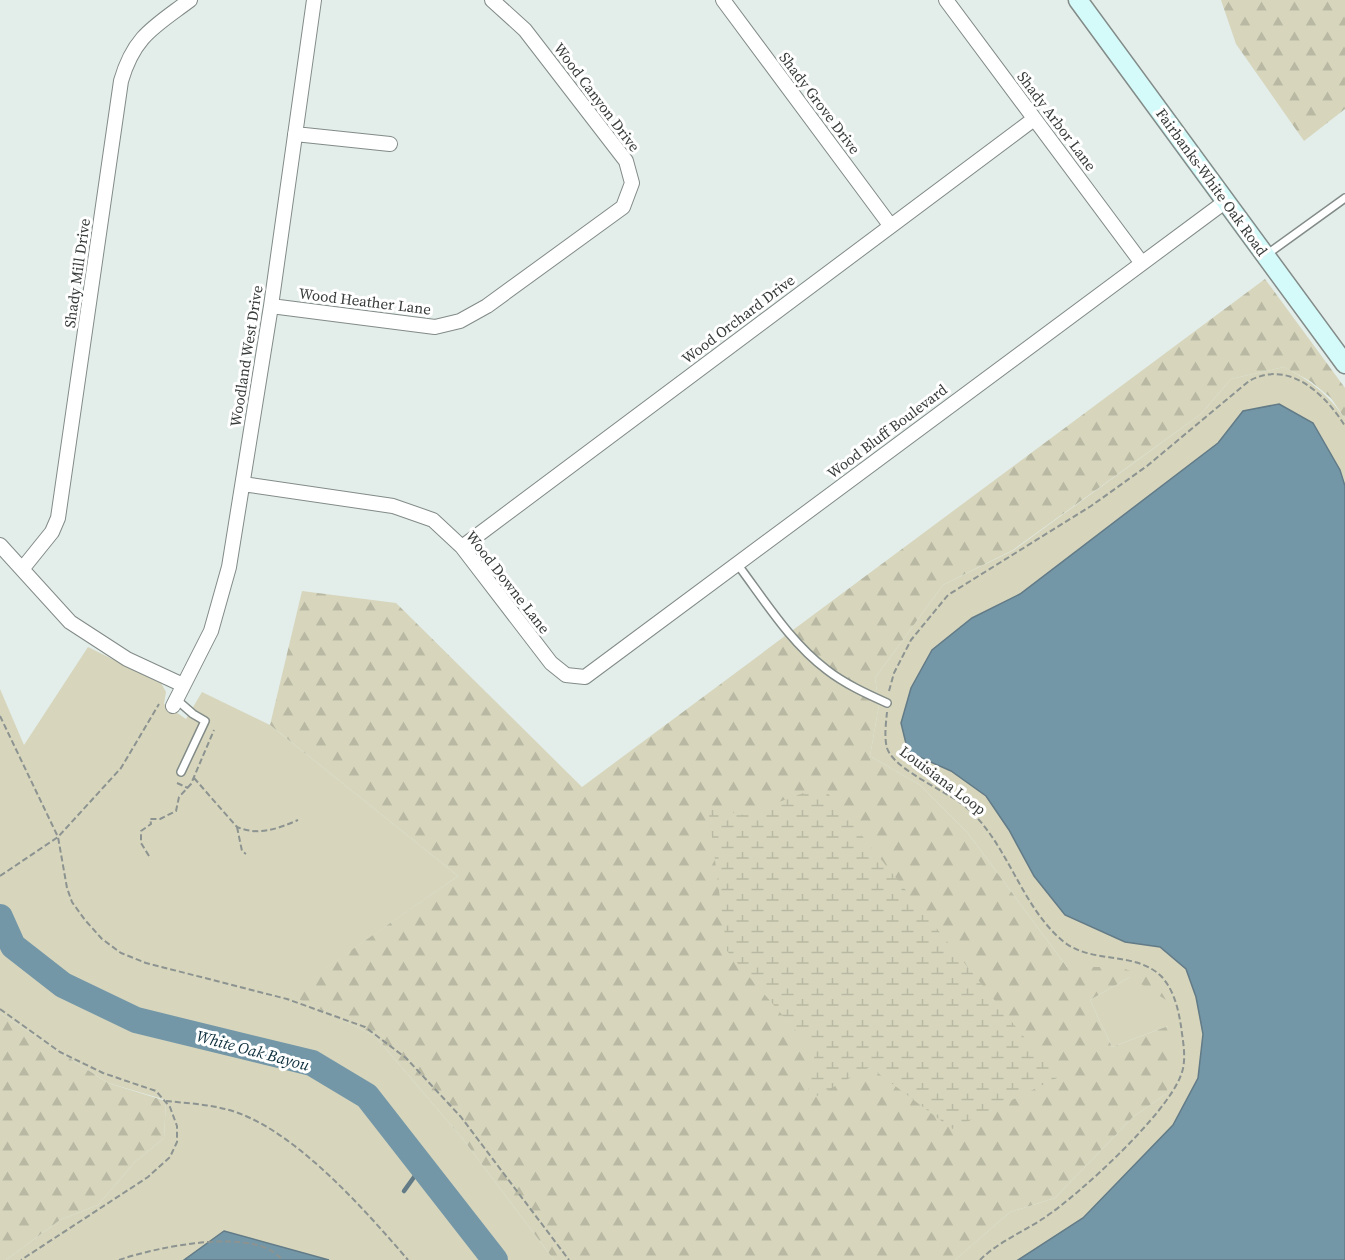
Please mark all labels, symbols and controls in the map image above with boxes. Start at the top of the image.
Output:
street label: Wood Canyon Drive [549,38,645,156]
street label: Shady Grove Drive [775,48,866,159]
street label: Shady Arbor Lane [1013,67,1102,175]
street label: Fairbanks-White Oak Road [1151,104,1273,260]
street label: Shady Mill Drive [59,217,95,329]
street label: Wood Orchard Drive [677,269,799,369]
street label: Wood Heather Lane [298,282,433,320]
street label: Woodland West Drive [224,283,268,428]
street label: Wood Bluff Boulevard [823,379,952,483]
street label: Wood Downe Lane [461,526,555,638]
street label: Louisiana Loop [896,741,991,820]
water label: White Oak Bayou [194,1024,313,1076]

